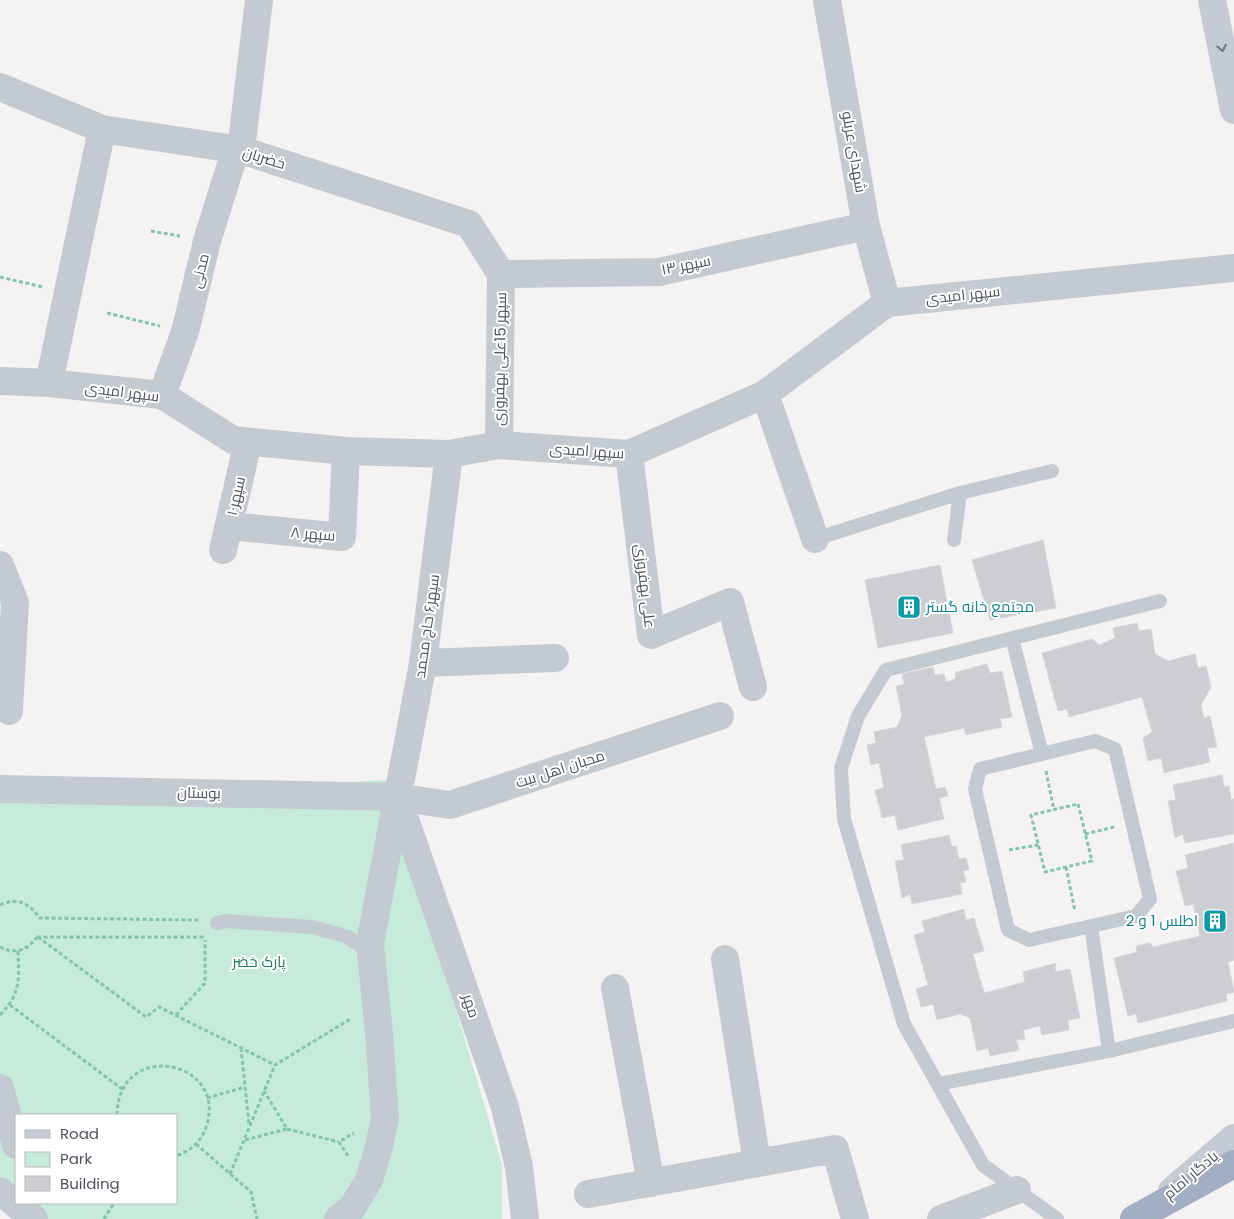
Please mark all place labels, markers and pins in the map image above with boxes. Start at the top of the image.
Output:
building icon: مجتمع خانه گستر [896,594,922,620]
place label: مجتمع خانه گستر [925,596,1034,618]
building icon: اطلس 1 و 2 [1202,908,1228,934]
place label: اطلس 1 و 2 [1126,910,1198,931]

